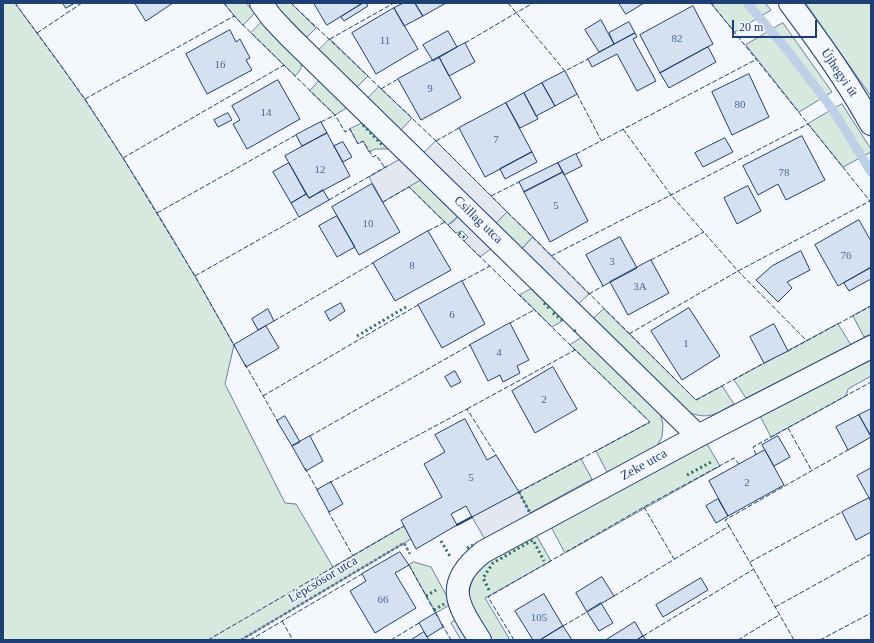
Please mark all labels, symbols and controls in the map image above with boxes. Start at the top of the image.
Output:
scale bar [734,12,819,38]
text: 20 m [739,20,763,34]
house number: 82 [672,32,682,46]
house number: 11 [380,34,390,48]
street label: Újhegyi út [817,46,861,100]
house number: 16 [214,58,226,72]
house number: 9 [427,82,433,96]
house number: 80 [734,98,746,112]
house number: 14 [260,106,272,120]
house number: 7 [493,133,499,147]
house number: 12 [314,163,326,177]
house number: 78 [778,166,790,180]
street label: Csillag utca [450,193,506,247]
house number: 5 [553,199,559,213]
house number: 10 [362,217,374,231]
house number: 76 [840,249,852,263]
house number: 3 [609,255,615,269]
house number: 8 [409,259,415,273]
house number: 3A [633,280,647,294]
house number: 6 [449,308,455,322]
house number: 1 [683,337,689,351]
house number: 4 [496,346,502,360]
house number: 2 [541,393,547,407]
street label: Zeke utca [618,446,670,484]
house number: 5 [468,471,474,485]
house number: 2 [744,476,750,490]
street label: Lépcsősor utca [285,553,361,607]
house number: 66 [378,593,388,607]
house number: 105 [531,611,547,625]

